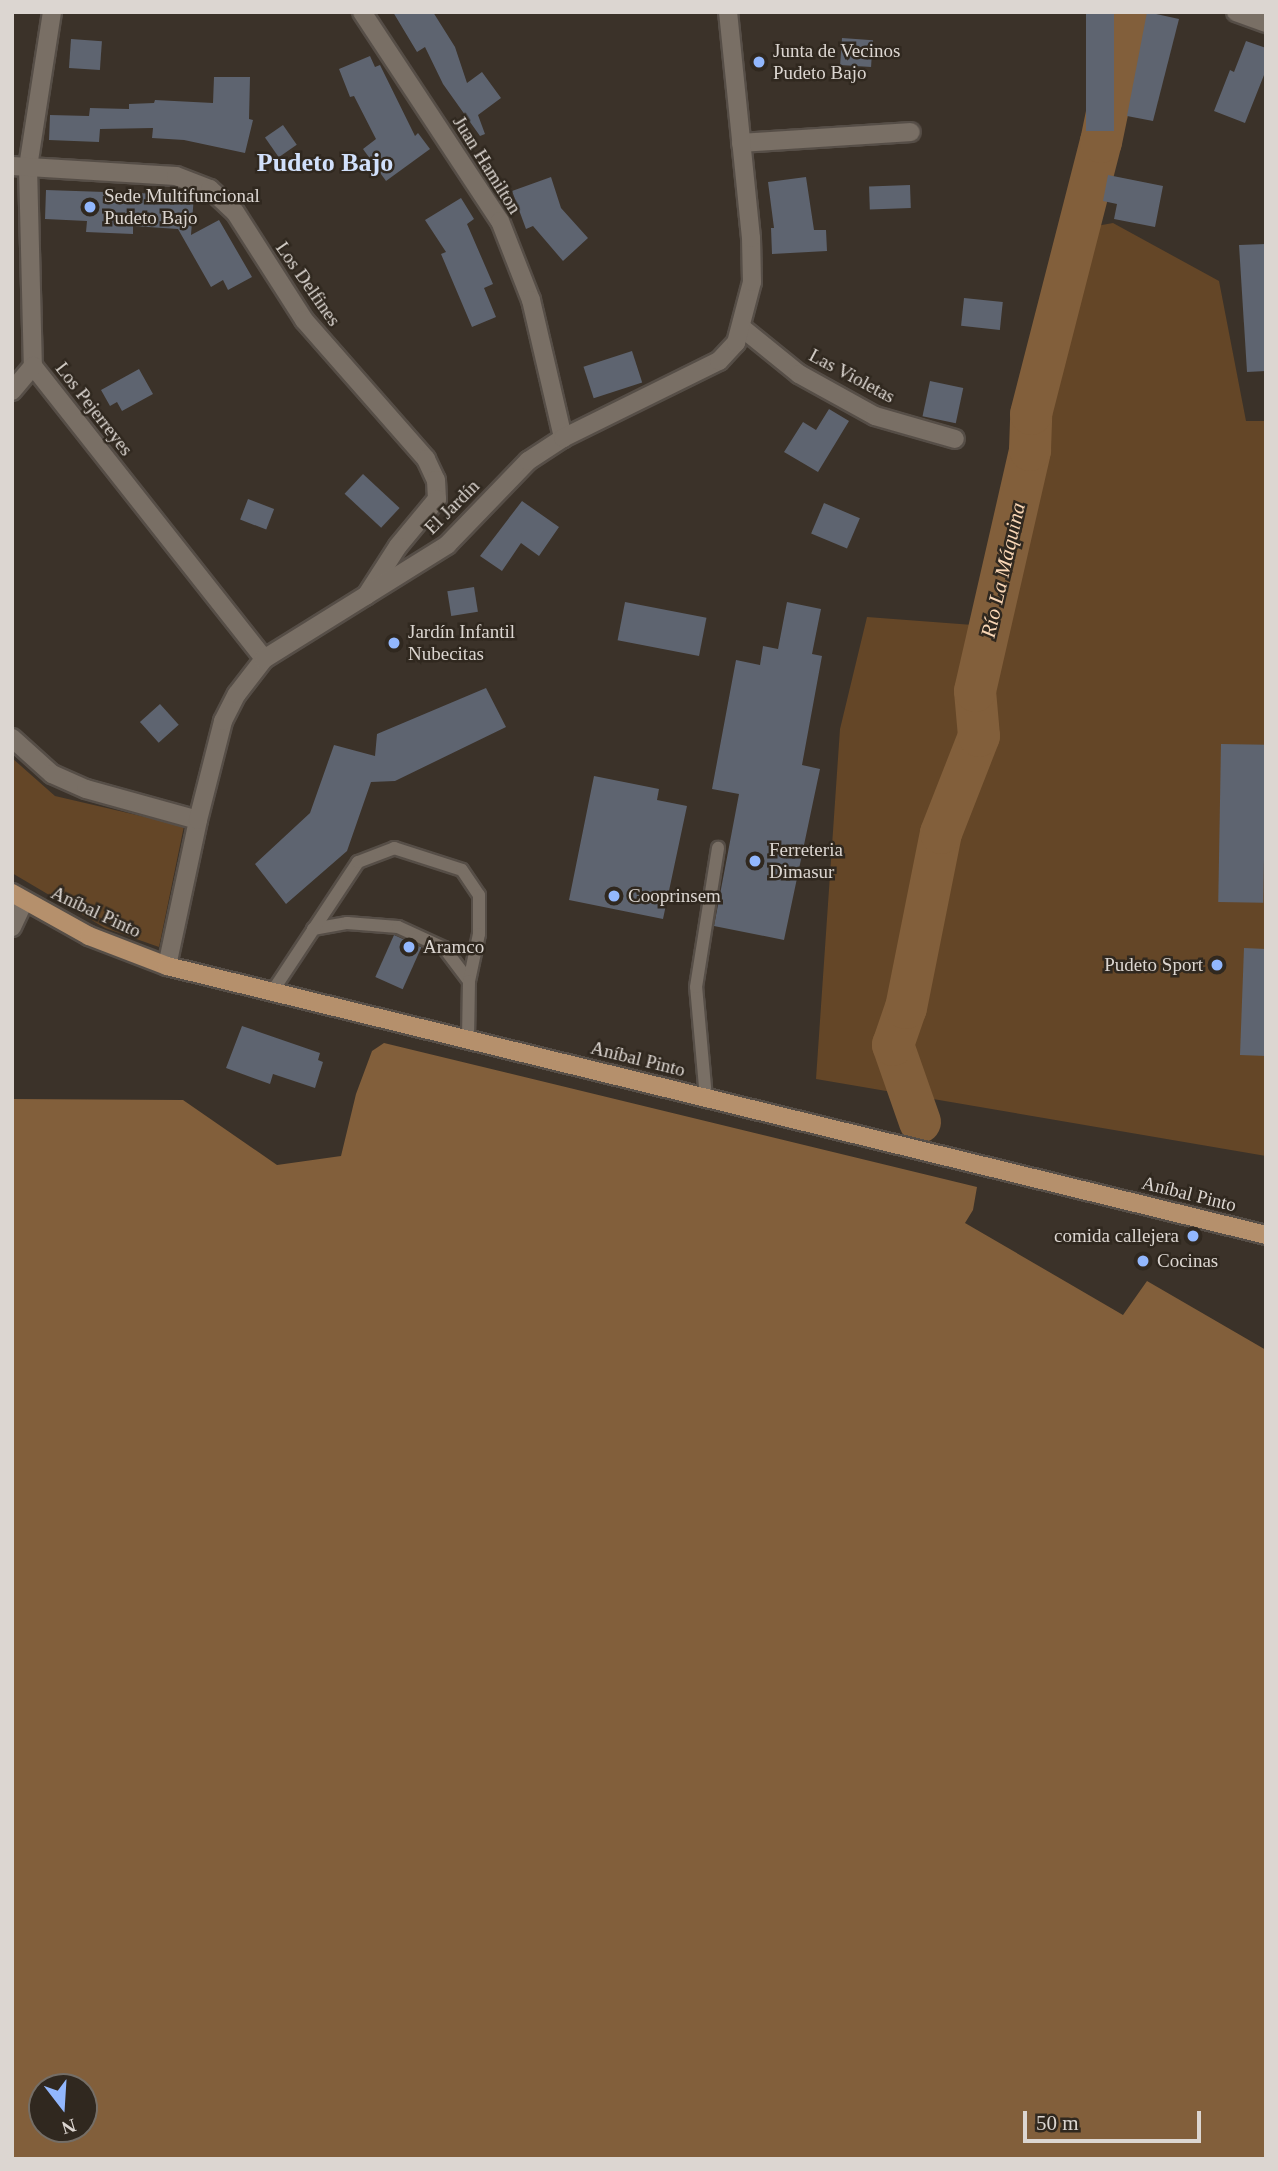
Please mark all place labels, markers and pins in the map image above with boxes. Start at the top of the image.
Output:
place label: Junta de Vecinos Pudeto Bajo [773,40,901,84]
marker: Junta de Vecinos Pudeto Bajo [751,54,767,70]
place label: Sede Multifuncional Pudeto Bajo [104,185,260,229]
marker: Sede Multifuncional Pudeto Bajo [82,199,98,215]
place label: Jardín Infantil Nubecitas [408,621,515,665]
marker: Jardín Infantil Nubecitas [386,635,402,651]
place label: Ferreteria Dimasur [769,839,843,883]
marker: Ferreteria Dimasur [747,853,763,869]
place label: Cooprinsem [628,885,721,907]
marker: Cooprinsem [606,888,622,904]
place label: Aramco [423,936,484,958]
marker: Aramco [401,939,417,955]
place label: Pudeto Sport [1104,954,1203,976]
marker: Pudeto Sport [1209,957,1225,973]
place label: comida callejera [1054,1225,1179,1247]
marker: comida callejera [1185,1228,1201,1244]
place label: Cocinas [1157,1250,1218,1272]
marker: Cocinas [1135,1253,1151,1269]

